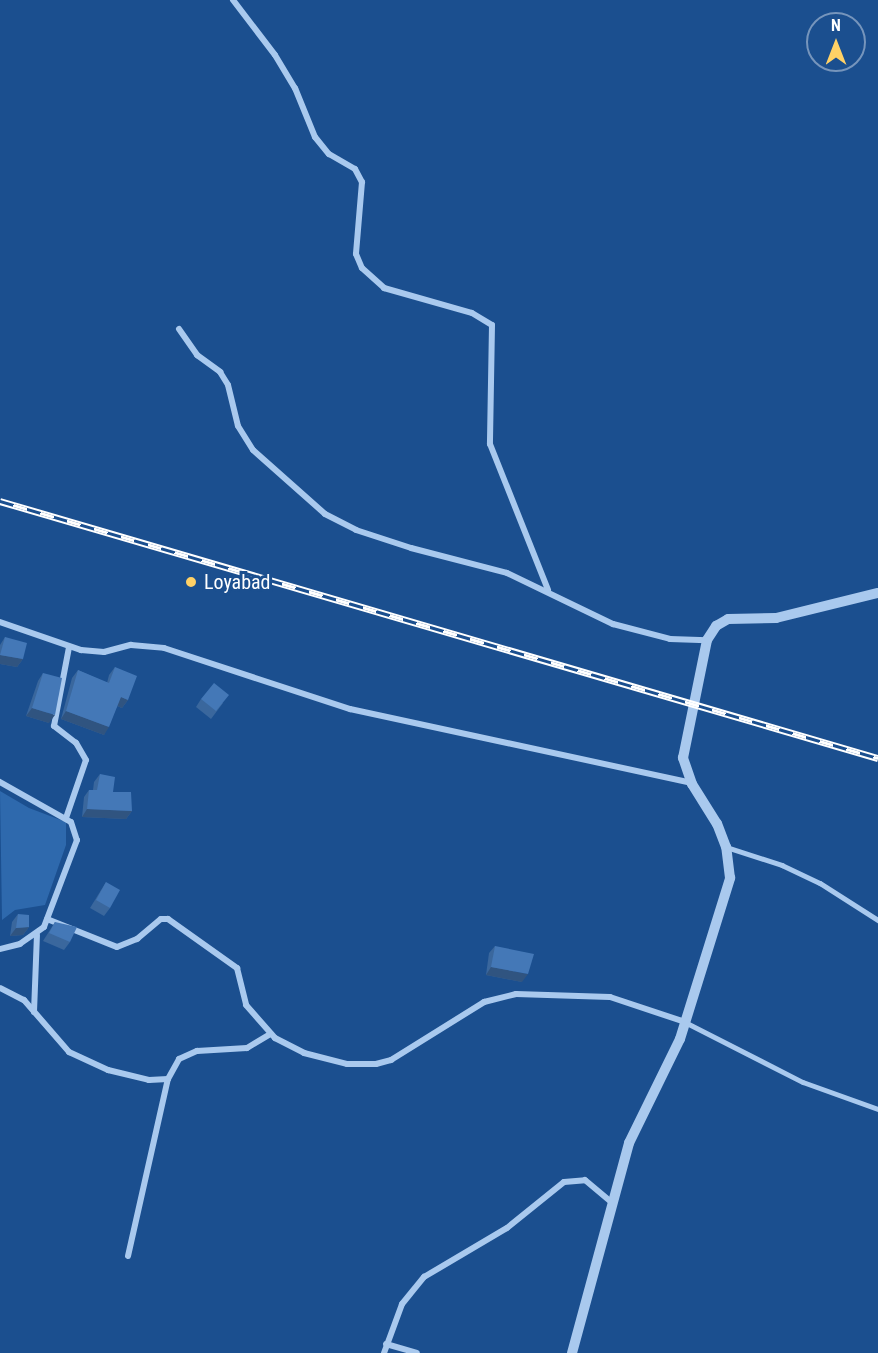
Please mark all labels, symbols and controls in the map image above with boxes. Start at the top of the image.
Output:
north arrow [806,12,866,72]
text: N [831,16,841,35]
place label: Loyabad [204,570,271,594]
marker: Loyabad [182,573,200,591]

